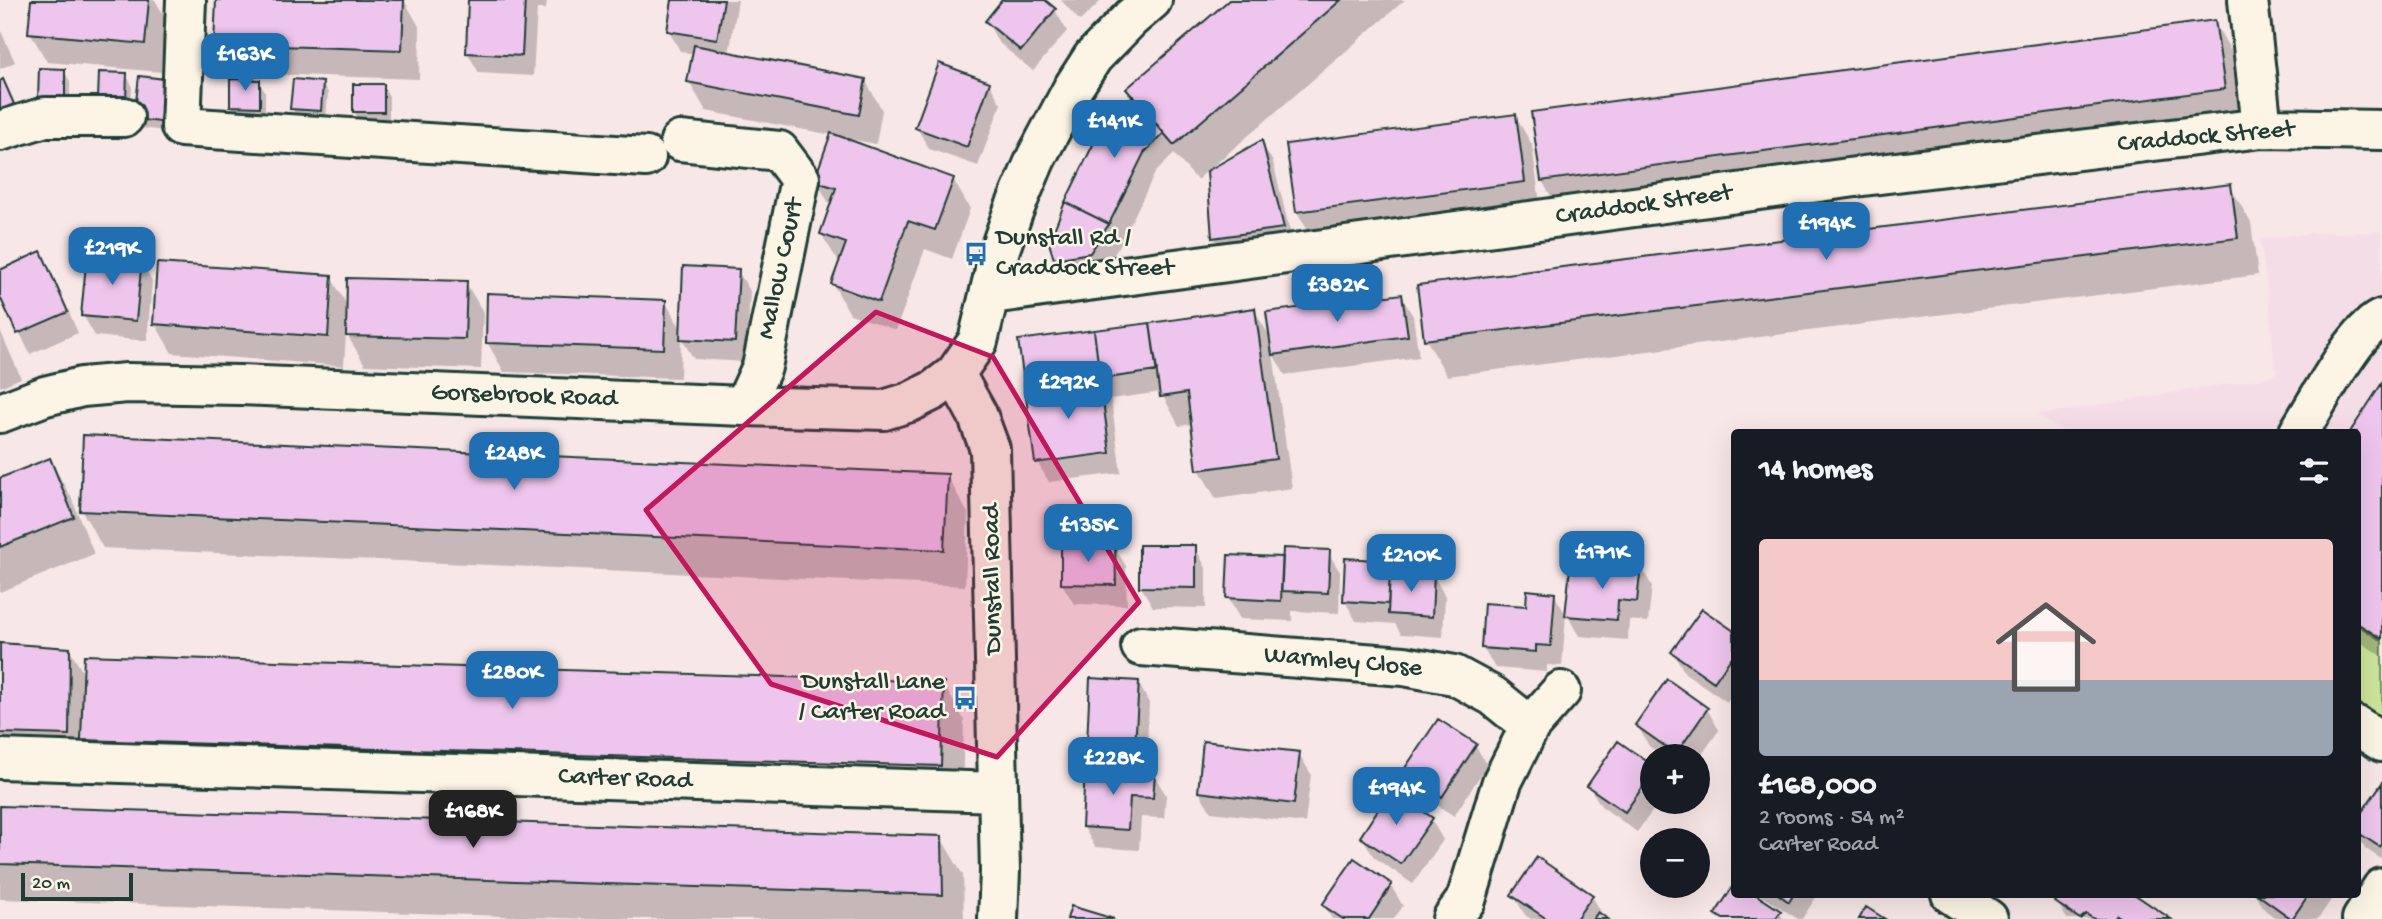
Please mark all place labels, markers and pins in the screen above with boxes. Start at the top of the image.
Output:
pin: £163K [196,34,294,93]
pin: £141K [1065,100,1163,160]
pin: £194K [1777,202,1875,262]
place label: Dunstall Rd / Craddock Street [994,224,1176,285]
pin: £219K [63,228,161,287]
bus stop icon: Dunstall Rd / Craddock Street [962,240,990,268]
pin: £382K [1288,264,1386,324]
pin: £292K [1019,362,1117,421]
pin: £248K [465,433,563,492]
pin: £135K [1039,504,1137,564]
pin: £171K [1553,532,1651,591]
pin: £210K [1362,534,1460,594]
pin: £280K [463,652,561,711]
place label: Dunstall Lane / Carter Road [799,668,947,729]
bus stop icon: Dunstall Lane / Carter Road [951,684,979,712]
pin: £228K [1064,738,1162,797]
pin: £194K [1347,768,1445,827]
pin: £168K [424,790,522,850]

